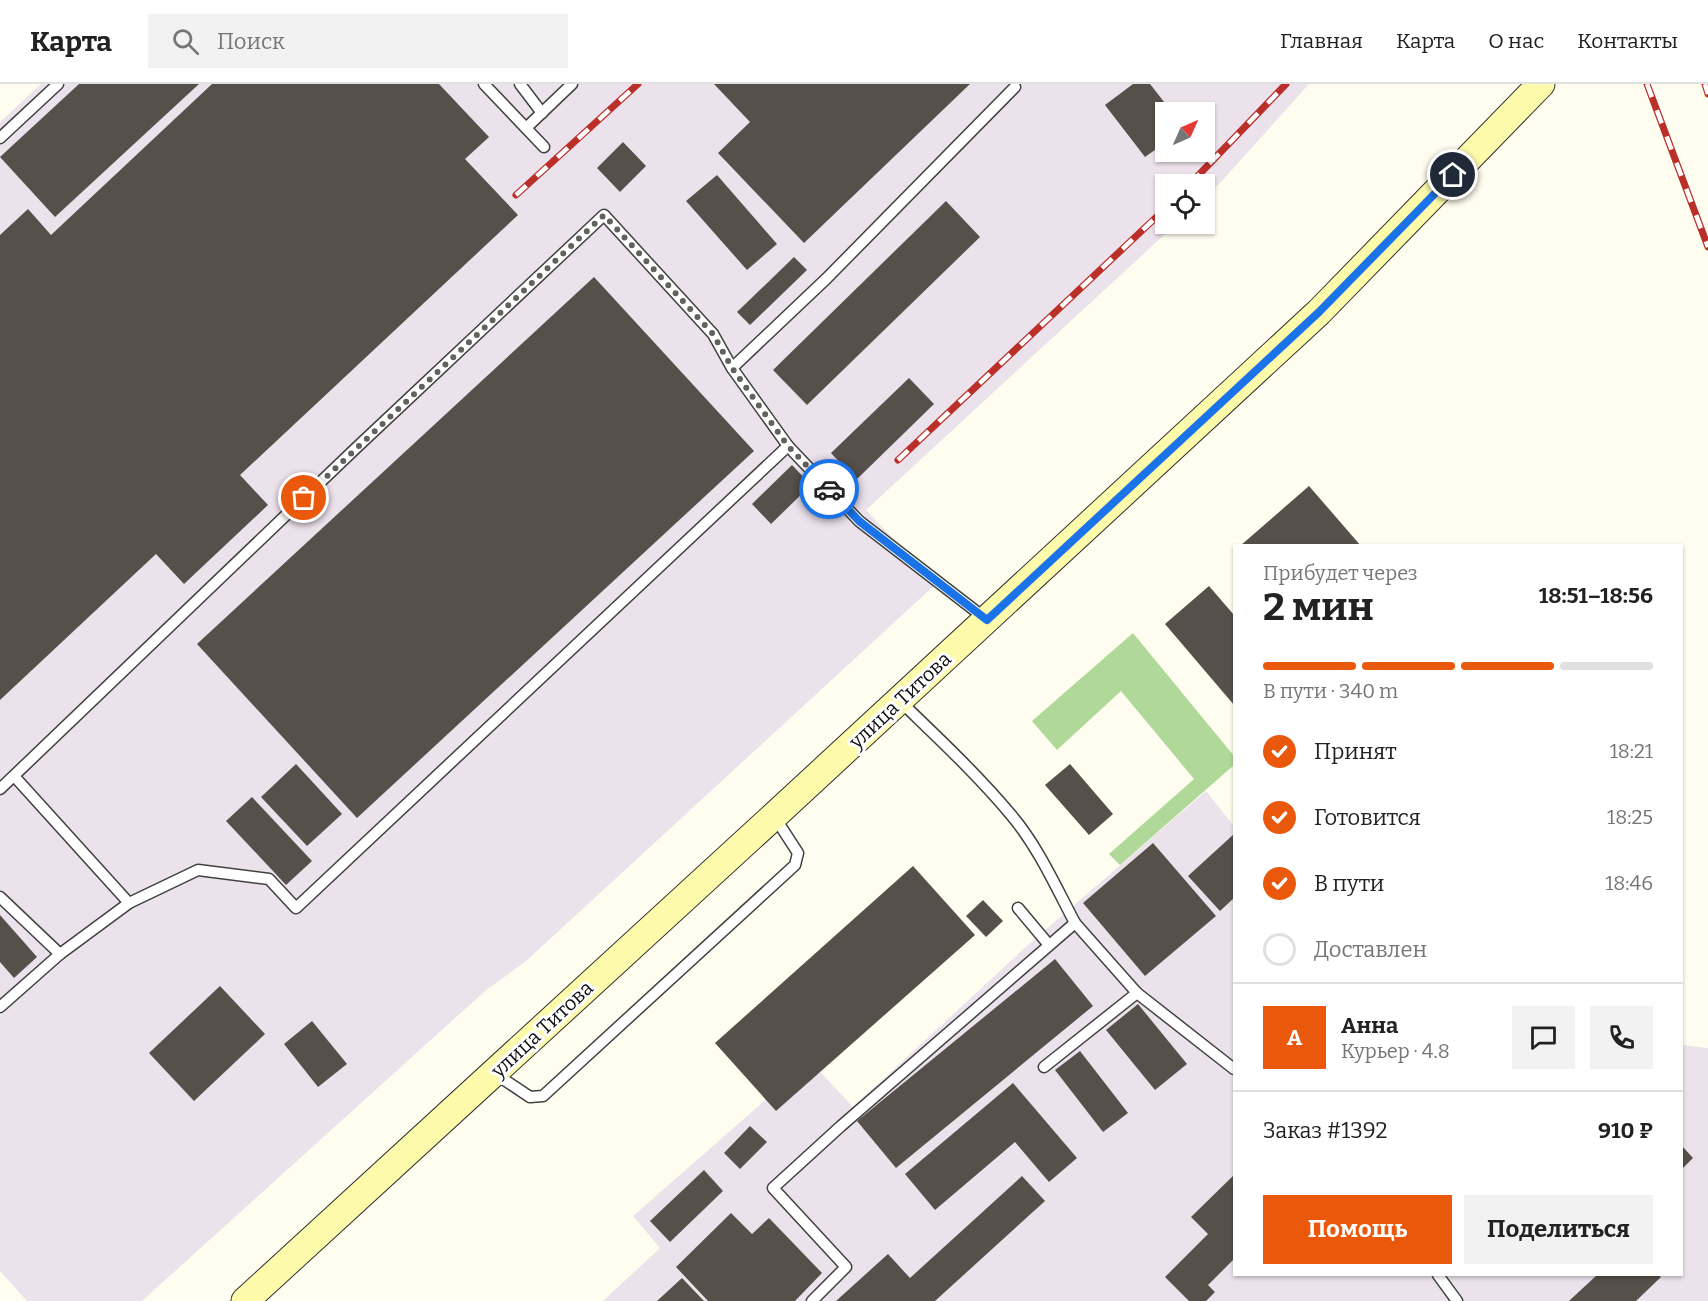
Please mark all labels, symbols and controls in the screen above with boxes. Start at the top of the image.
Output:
search box [148,14,568,68]
text: Карта [30,25,112,58]
icon: search [169,25,202,58]
text: Поиск [217,28,285,55]
text: Главная [1280,28,1363,54]
text: Карта [1396,28,1455,54]
text: О нас [1488,28,1544,54]
text: Контакты [1577,28,1678,54]
north arrow [1155,102,1215,162]
map controls [1155,102,1215,234]
pin [1427,149,1478,200]
icon: home [1436,158,1469,191]
button: locate [1155,174,1215,234]
courier [799,459,859,519]
pin [278,472,329,523]
icon: car [813,473,846,506]
icon: bag [287,481,320,514]
text: Прибудет через [1263,561,1418,585]
text: 18:51–18:56 [1539,582,1653,609]
text: 2 мин [1263,584,1374,630]
street label: улица Титова [843,647,956,754]
text: В пути · 340 m [1263,679,1398,703]
icon: check [1263,735,1296,768]
text: Принят [1314,738,1397,765]
text: 18:21 [1610,739,1653,763]
icon: check [1263,801,1296,834]
text: Готовится [1314,804,1421,831]
text: 18:25 [1607,805,1653,829]
icon: check [1263,867,1296,900]
text: В пути [1314,870,1384,897]
text: 18:46 [1605,871,1653,895]
text: Доставлен [1314,936,1427,963]
street label: улица Титова [485,976,598,1083]
button: chat [1512,1006,1575,1069]
button: phone [1590,1006,1653,1069]
text: Анна [1341,1012,1398,1039]
text: А [1287,1024,1302,1051]
text: Курьер · 4.8 [1341,1039,1450,1063]
text: Заказ #1392 [1263,1117,1388,1144]
text: 910 ₽ [1598,1117,1653,1144]
button: Помощь [1263,1195,1452,1264]
button: Поделиться [1464,1195,1653,1264]

